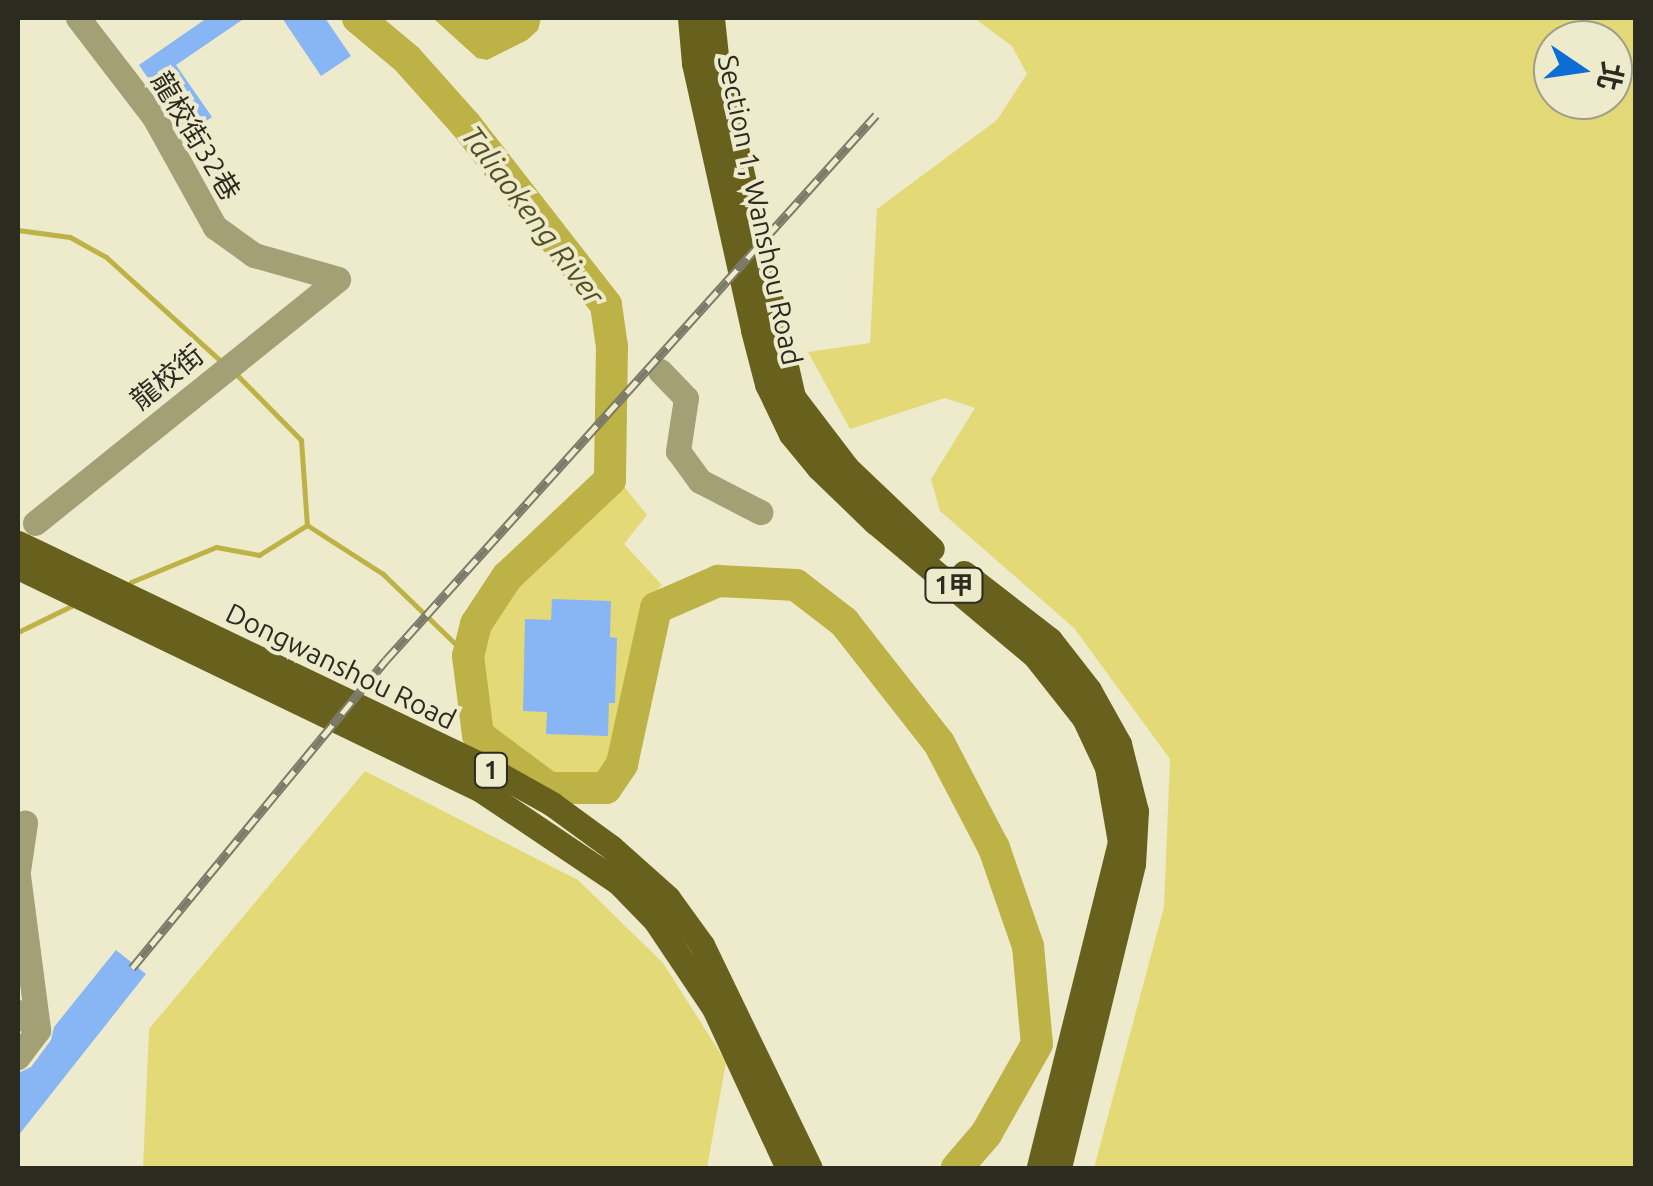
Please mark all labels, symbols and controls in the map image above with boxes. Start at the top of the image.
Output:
north arrow [1533,20,1633,120]
street label: Section 1, Wanshou Road [711,52,809,368]
text: 北 [1593,59,1629,94]
street label: 龍校街32巷 [145,66,247,206]
water label: Taliaokeng River [454,118,612,312]
street label: 龍校街 [124,338,210,416]
road number: 1甲 [924,565,984,605]
street label: Dongwanshou Road [221,596,461,736]
road number: 1 [474,750,508,790]

